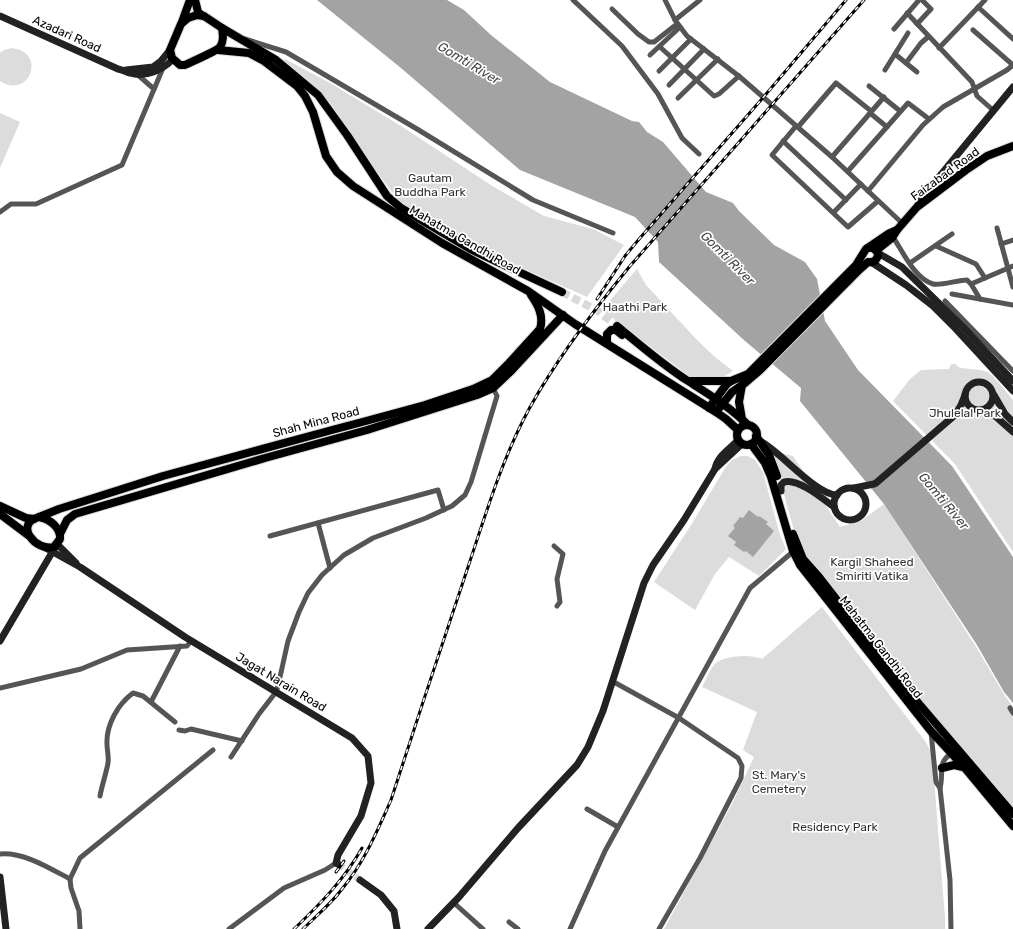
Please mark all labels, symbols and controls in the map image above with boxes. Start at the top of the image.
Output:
street label: Azadari Road [31,13,103,55]
water label: Gomti River [435,39,504,88]
street label: Faizabad Road [908,144,982,204]
park label: Gautam Buddha Park [394,171,466,199]
street label: Mahatma Gandhi Road [407,203,523,277]
water label: Gomti River [698,228,759,289]
park label: Haathi Park [603,300,668,314]
street label: Shah Mina Road [271,404,361,440]
park label: Jhulelal Park [929,406,1002,420]
water label: Gomti River [916,469,973,533]
park label: Kargil Shaheed Smiriti Vatika [830,555,914,583]
street label: Mahatma Gandhi Road [837,593,925,701]
street label: Jagat Narain Road [233,649,329,715]
park label: St. Mary's Cemetery [752,768,807,796]
park label: Residency Park [792,820,878,834]

